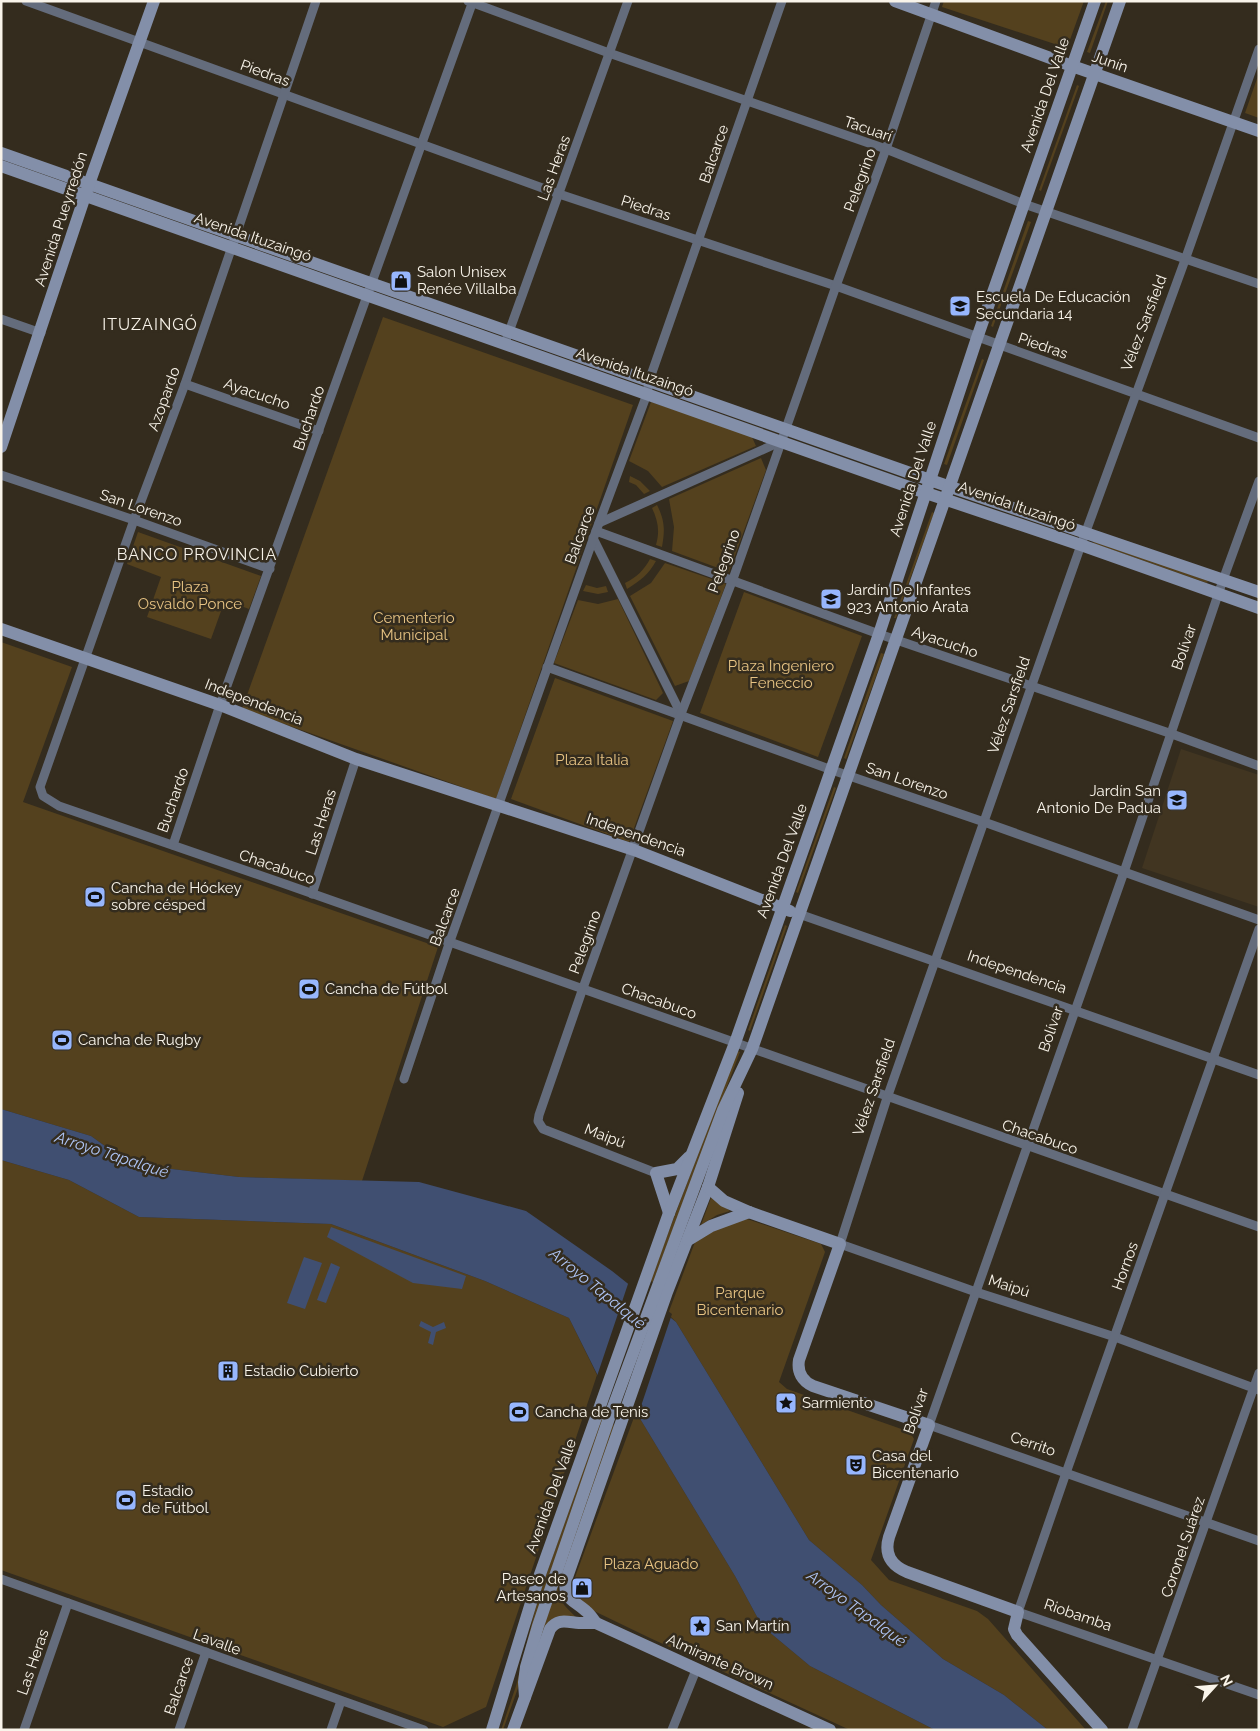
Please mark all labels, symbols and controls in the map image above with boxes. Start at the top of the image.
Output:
street label: Avenida Del Valle [1017,35,1073,155]
street label: Junín [1090,47,1130,77]
street label: Piedras [238,56,292,90]
street label: Tacuarí [842,112,895,146]
street label: Balcarce [696,122,732,186]
street label: Las Heras [534,133,574,203]
street label: Pelegrino [840,146,880,214]
street label: Avenida Pueyrredón [31,149,91,289]
street label: Piedras [619,192,673,224]
street label: Avenida Ituzaingó [192,208,314,266]
place label: Salon Unisex Renée Villalba [417,263,516,298]
shop icon: Salon Unisex Renée Villalba [389,269,413,293]
street label: Vélez Sarsfield [1117,272,1171,374]
place label: Escuela De Educación Secundaria 14 [976,288,1130,323]
school or university icon: Escuela De Educación Secundaria 14 [948,294,972,318]
district label: ITUZAINGÓ [102,314,198,334]
street label: Piedras [1016,329,1070,363]
street label: Avenida Ituzaingó [574,343,696,401]
street label: Azopardo [144,364,184,434]
street label: Ayacucho [222,374,293,414]
street label: Buchardo [290,383,328,453]
street label: Avenida Del Valle [886,419,940,539]
street label: Avenida Ituzaingó [956,477,1078,535]
street label: San Lorenzo [97,485,185,531]
street label: Balcarce [561,503,599,567]
street label: Pelegrino [704,527,744,595]
district label: BANCO PROVINCIA [117,545,277,564]
park label: Plaza Osvaldo Ponce [138,578,242,613]
place label: Jardín De Infantes 923 Antonio Arata [847,581,971,616]
school or university icon: Jardín De Infantes 923 Antonio Arata [819,587,843,611]
park label: Cementerio Municipal [373,609,455,644]
street label: Bolívar [1168,621,1200,672]
street label: Ayacucho [910,622,981,662]
street label: Vélez Sarsfield [984,654,1034,756]
park label: Plaza Ingeniero Feneccio [728,657,834,692]
street label: Independencia [202,675,306,729]
park label: Plaza Italia [555,751,629,769]
street label: San Lorenzo [863,758,951,804]
street label: Buchardo [154,765,192,835]
place label: Jardín San Antonio De Padua [1036,782,1161,817]
street label: Las Heras [302,787,340,857]
school or university icon: Jardín San Antonio De Padua [1165,788,1189,812]
street label: Avenida Del Valle [753,801,811,921]
street label: Independencia [584,810,688,860]
street label: Chacabuco [237,846,317,888]
place label: Cancha de Hóckey sobre césped [111,879,242,914]
sports icon: Cancha de Hóckey sobre césped [83,885,107,909]
street label: Balcarce [426,885,464,949]
street label: Pelegrino [565,908,605,976]
street label: Independencia [965,947,1069,997]
sports icon: Cancha de Fútbol [297,977,321,1001]
street label: Chacabuco [619,979,699,1023]
place label: Cancha de Fútbol [325,980,449,998]
street label: Bolívar [1035,1003,1067,1054]
sports icon: Cancha de Rugby [50,1028,74,1052]
place label: Cancha de Rugby [78,1031,201,1049]
street label: Vélez Sarsfield [849,1036,899,1138]
street label: Chacabuco [1000,1116,1080,1158]
street label: Maipú [582,1120,628,1152]
water label: Arroyo Tapalqué [52,1127,171,1182]
street label: Hornos [1108,1239,1142,1293]
water label: Arroyo Tapalqué [545,1243,650,1333]
street label: Maipú [986,1271,1032,1301]
park label: Parque Bicentenario [697,1284,784,1319]
building icon: Estadio Cubierto [216,1359,240,1383]
place label: Estadio Cubierto [244,1362,359,1380]
street label: Bolívar [900,1385,932,1436]
place icon: Sarmiento [774,1391,798,1415]
place label: Sarmiento [802,1394,873,1412]
sports icon: Cancha de Tenis [507,1400,531,1424]
place label: Cancha de Tenis [535,1403,648,1421]
street label: Cerrito [1008,1428,1058,1460]
street label: Avenida Del Valle [522,1436,580,1556]
place label: Casa del Bicentenario [872,1447,959,1482]
theatre icon: Casa del Bicentenario [844,1453,868,1477]
place label: Estadio de Fútbol [142,1482,209,1517]
sports icon: Estadio de Fútbol [114,1488,138,1512]
street label: Coronel Suárez [1157,1494,1209,1600]
park label: Plaza Aguado [603,1555,699,1573]
water label: Arroyo Tapalqué [803,1565,910,1651]
place label: Paseo de Artesanos [497,1570,566,1605]
shop icon: Paseo de Artesanos [570,1576,594,1600]
street label: Riobamba [1042,1595,1114,1635]
place icon: San Martín [688,1614,712,1638]
place label: San Martín [716,1617,789,1635]
street label: Lavalle [191,1625,244,1659]
street label: Las Heras [13,1627,53,1697]
street label: Almirante Brown [664,1630,776,1694]
street label: Balcarce [161,1654,197,1718]
north arrow [1190,1661,1240,1711]
text: N [1217,1672,1236,1689]

